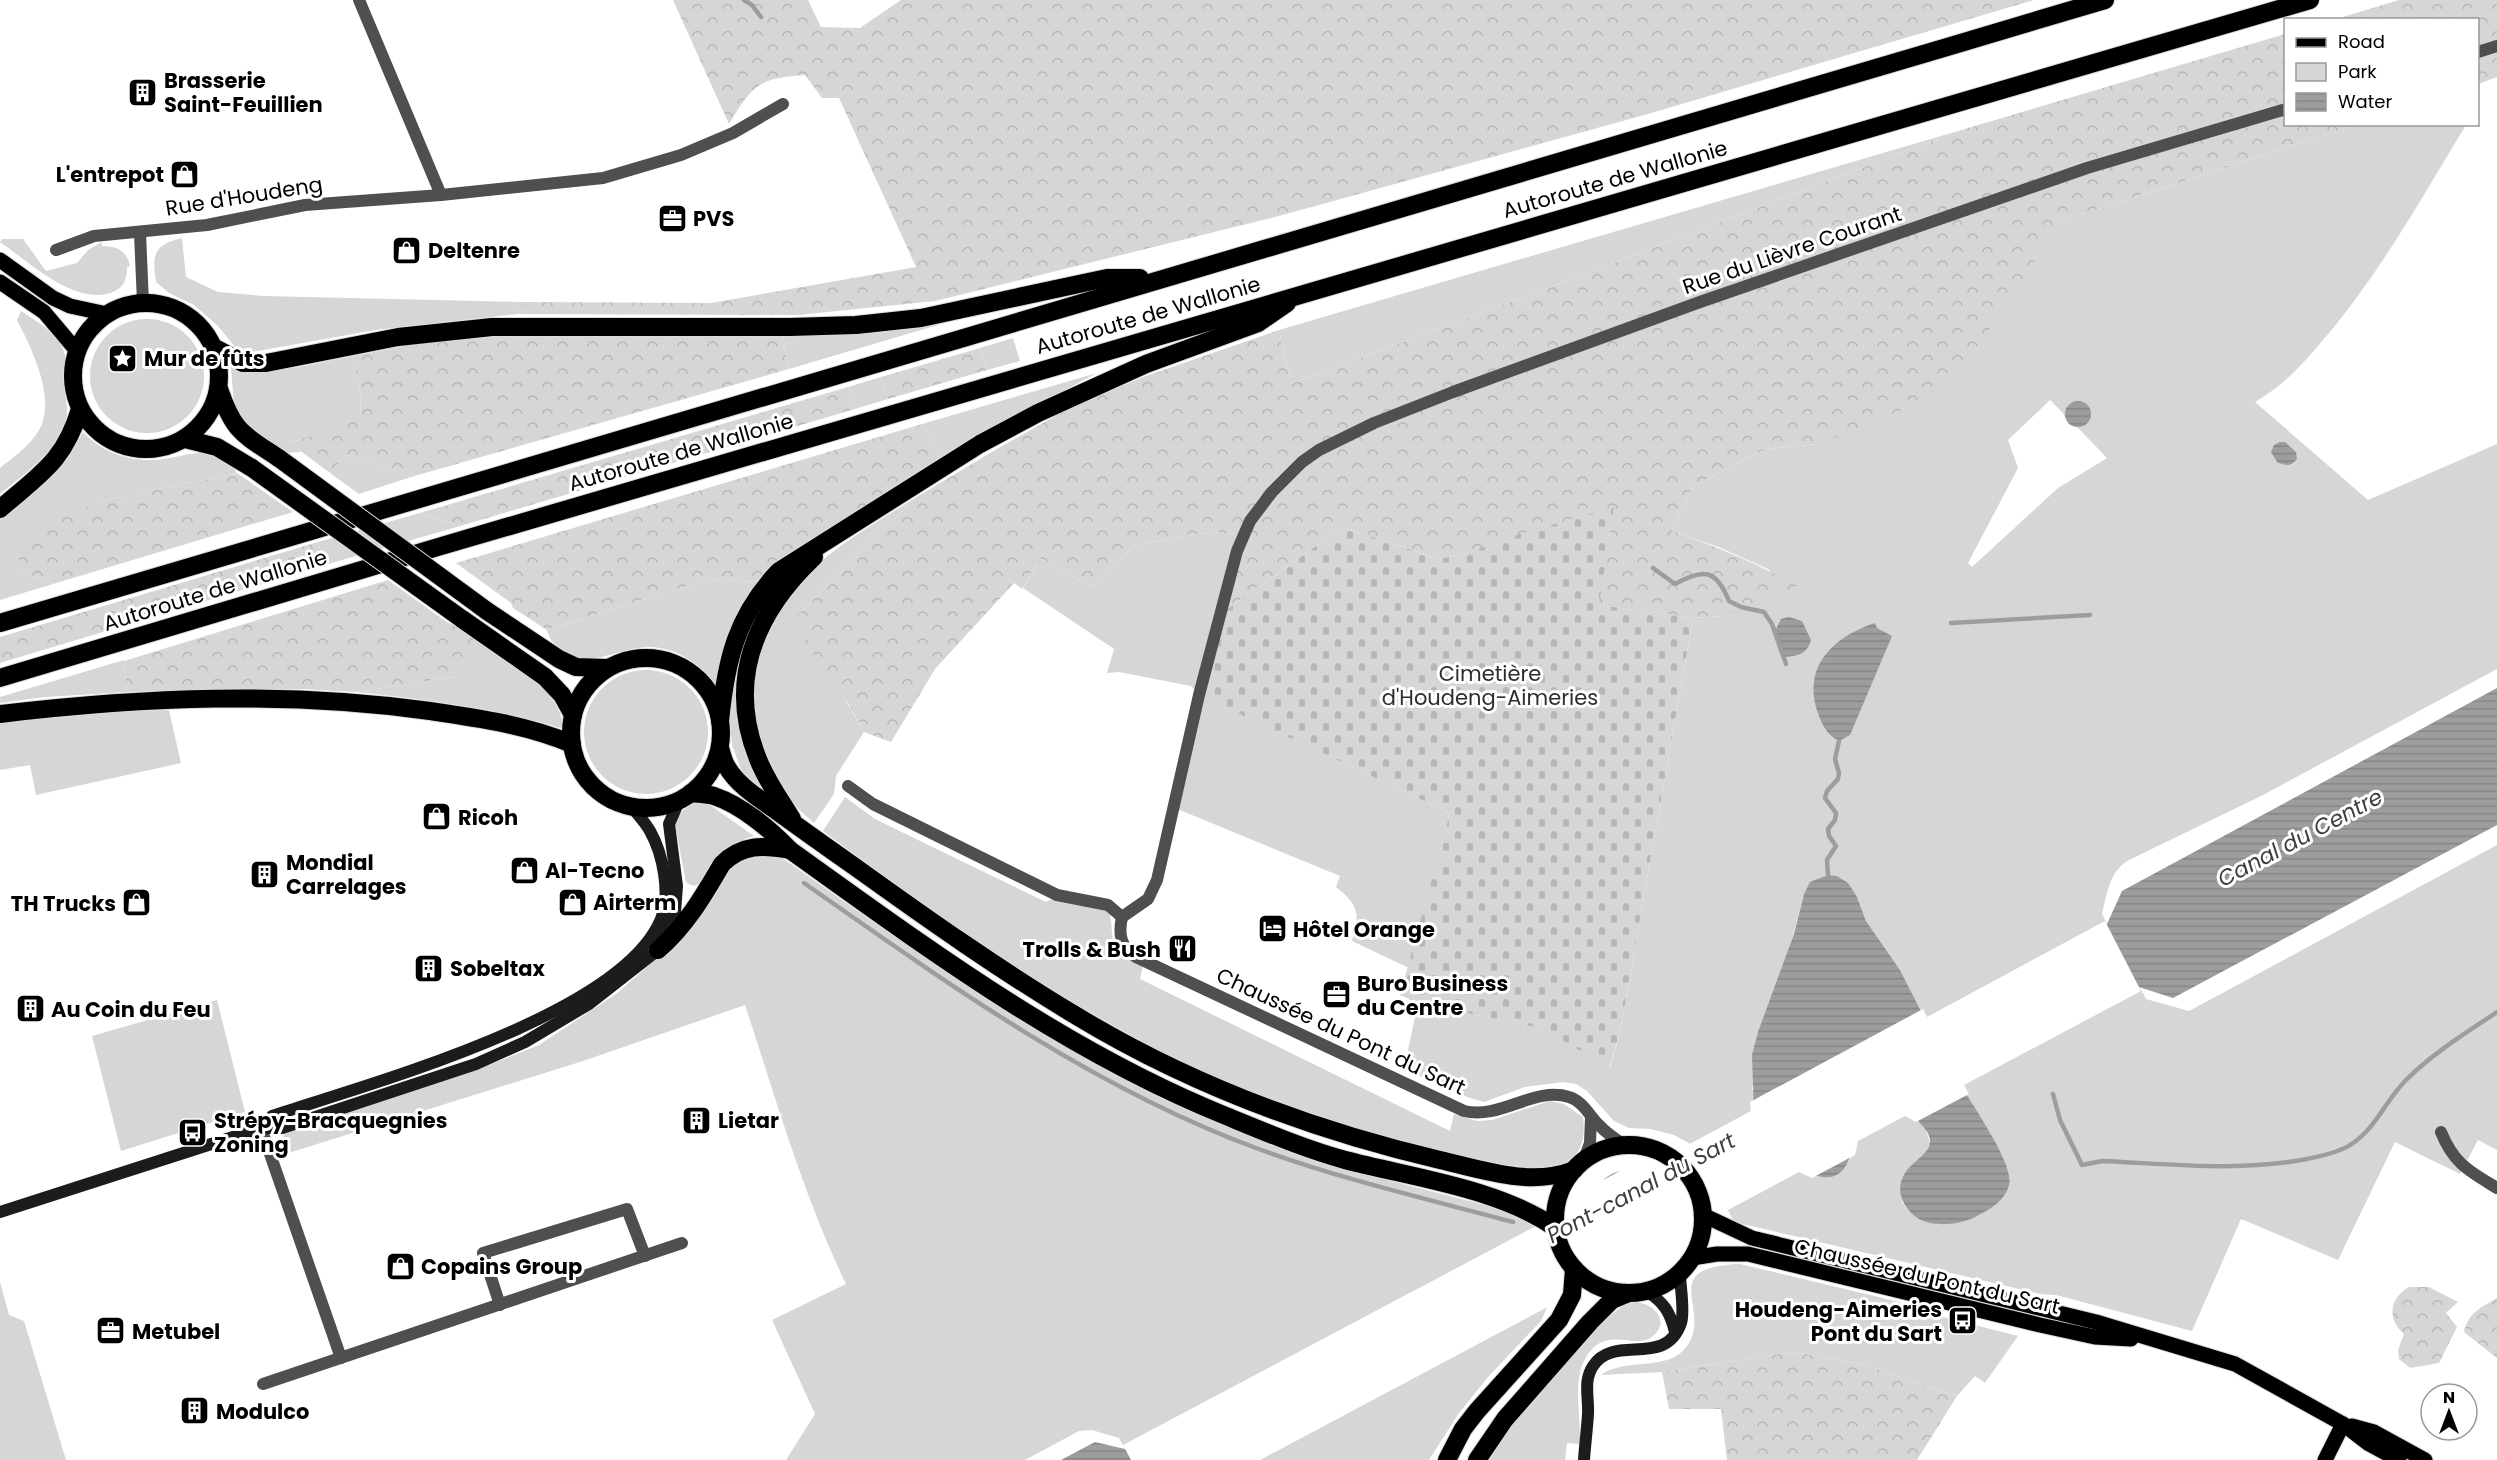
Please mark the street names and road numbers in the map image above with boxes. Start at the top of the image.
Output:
street label: Autoroute de Wallonie [1499,133,1731,225]
street label: Rue d'Houdeng [163,169,325,223]
street label: Rue du Lièvre Courant [1679,199,1905,301]
street label: Autoroute de Wallonie [1032,269,1264,361]
street label: Autoroute de Wallonie [565,406,797,498]
street label: Autoroute de Wallonie [100,542,330,638]
street label: Chaussée du Pont du Sart [1212,960,1470,1102]
street label: Chaussée du Pont du Sart [1791,1231,2063,1321]

